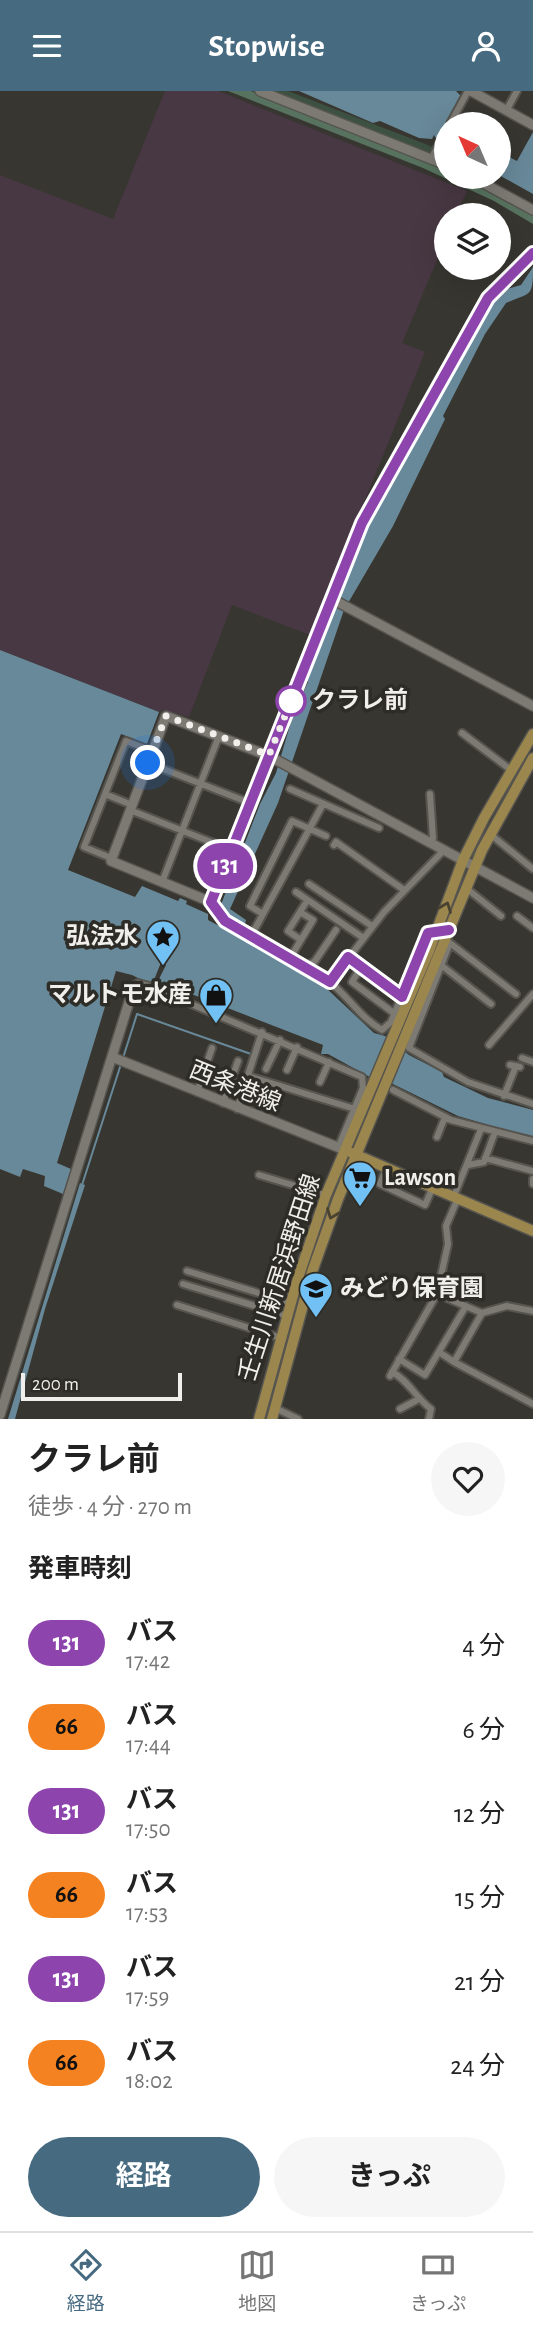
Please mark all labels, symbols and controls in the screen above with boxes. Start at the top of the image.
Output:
icon: menu [28,27,66,65]
icon: person [467,27,505,65]
text: Stopwise [208,30,325,62]
north arrow [434,112,511,189]
map controls [434,112,511,280]
button: layers [434,203,511,280]
marker: クラレ前 [276,686,306,716]
place label: クラレ前 [312,687,408,713]
your location [130,745,165,780]
line badge: 131 [185,843,265,889]
text: 131 [211,854,239,878]
one-way arrow [437,902,451,914]
place icon: 弘法水 [144,918,182,967]
place label: 弘法水 [66,923,138,949]
shop icon: マルトモ水産 [197,976,235,1025]
place label: マルトモ水産 [48,981,192,1007]
street label: 西条港線 [186,1056,285,1116]
supermarket icon: Lawson [341,1159,379,1208]
place label: Lawson [384,1166,456,1190]
street label: 壬生川新居浜野田線 [233,1171,325,1384]
one-way arrow [326,1208,340,1220]
school or university icon: みどり保育園 [297,1270,335,1319]
place label: みどり保育園 [340,1275,484,1301]
scale bar [21,1370,182,1402]
text: 200 m [32,1375,79,1394]
button: heart [431,1442,505,1516]
text: クラレ前 [28,1444,160,1477]
text: 徒歩 · 4 分 · 270 m [28,1496,192,1519]
text: 発車時刻 [28,1556,132,1582]
text: バス [126,1619,178,1645]
text: 131 [53,1631,80,1655]
text: 4 分 [462,1633,505,1659]
text: 17:42 [126,1650,170,1673]
text: バス [126,1703,178,1729]
text: 66 [55,1715,78,1739]
text: 6 分 [462,1717,505,1743]
text: 17:44 [126,1734,171,1757]
text: バス [126,1787,178,1813]
text: 131 [53,1799,80,1823]
text: 12 分 [454,1801,505,1827]
text: 17:50 [126,1818,171,1841]
text: バス [126,1871,178,1897]
text: 66 [55,1883,78,1907]
text: 15 分 [455,1885,505,1911]
text: 17:53 [126,1902,168,1925]
text: バス [126,1955,178,1981]
text: 131 [53,1967,80,1991]
text: 21 分 [454,1969,505,1995]
text: 17:59 [126,1986,169,2009]
text: バス [126,2039,178,2065]
text: 66 [55,2051,78,2075]
text: 24 分 [450,2053,505,2079]
text: 18:02 [126,2070,173,2093]
button: 経路 [28,2137,260,2217]
button: きっぷ [274,2137,505,2217]
tab: 経路 [67,2246,105,2316]
tab: 地図 [238,2246,276,2316]
tab: きっぷ [410,2246,466,2316]

